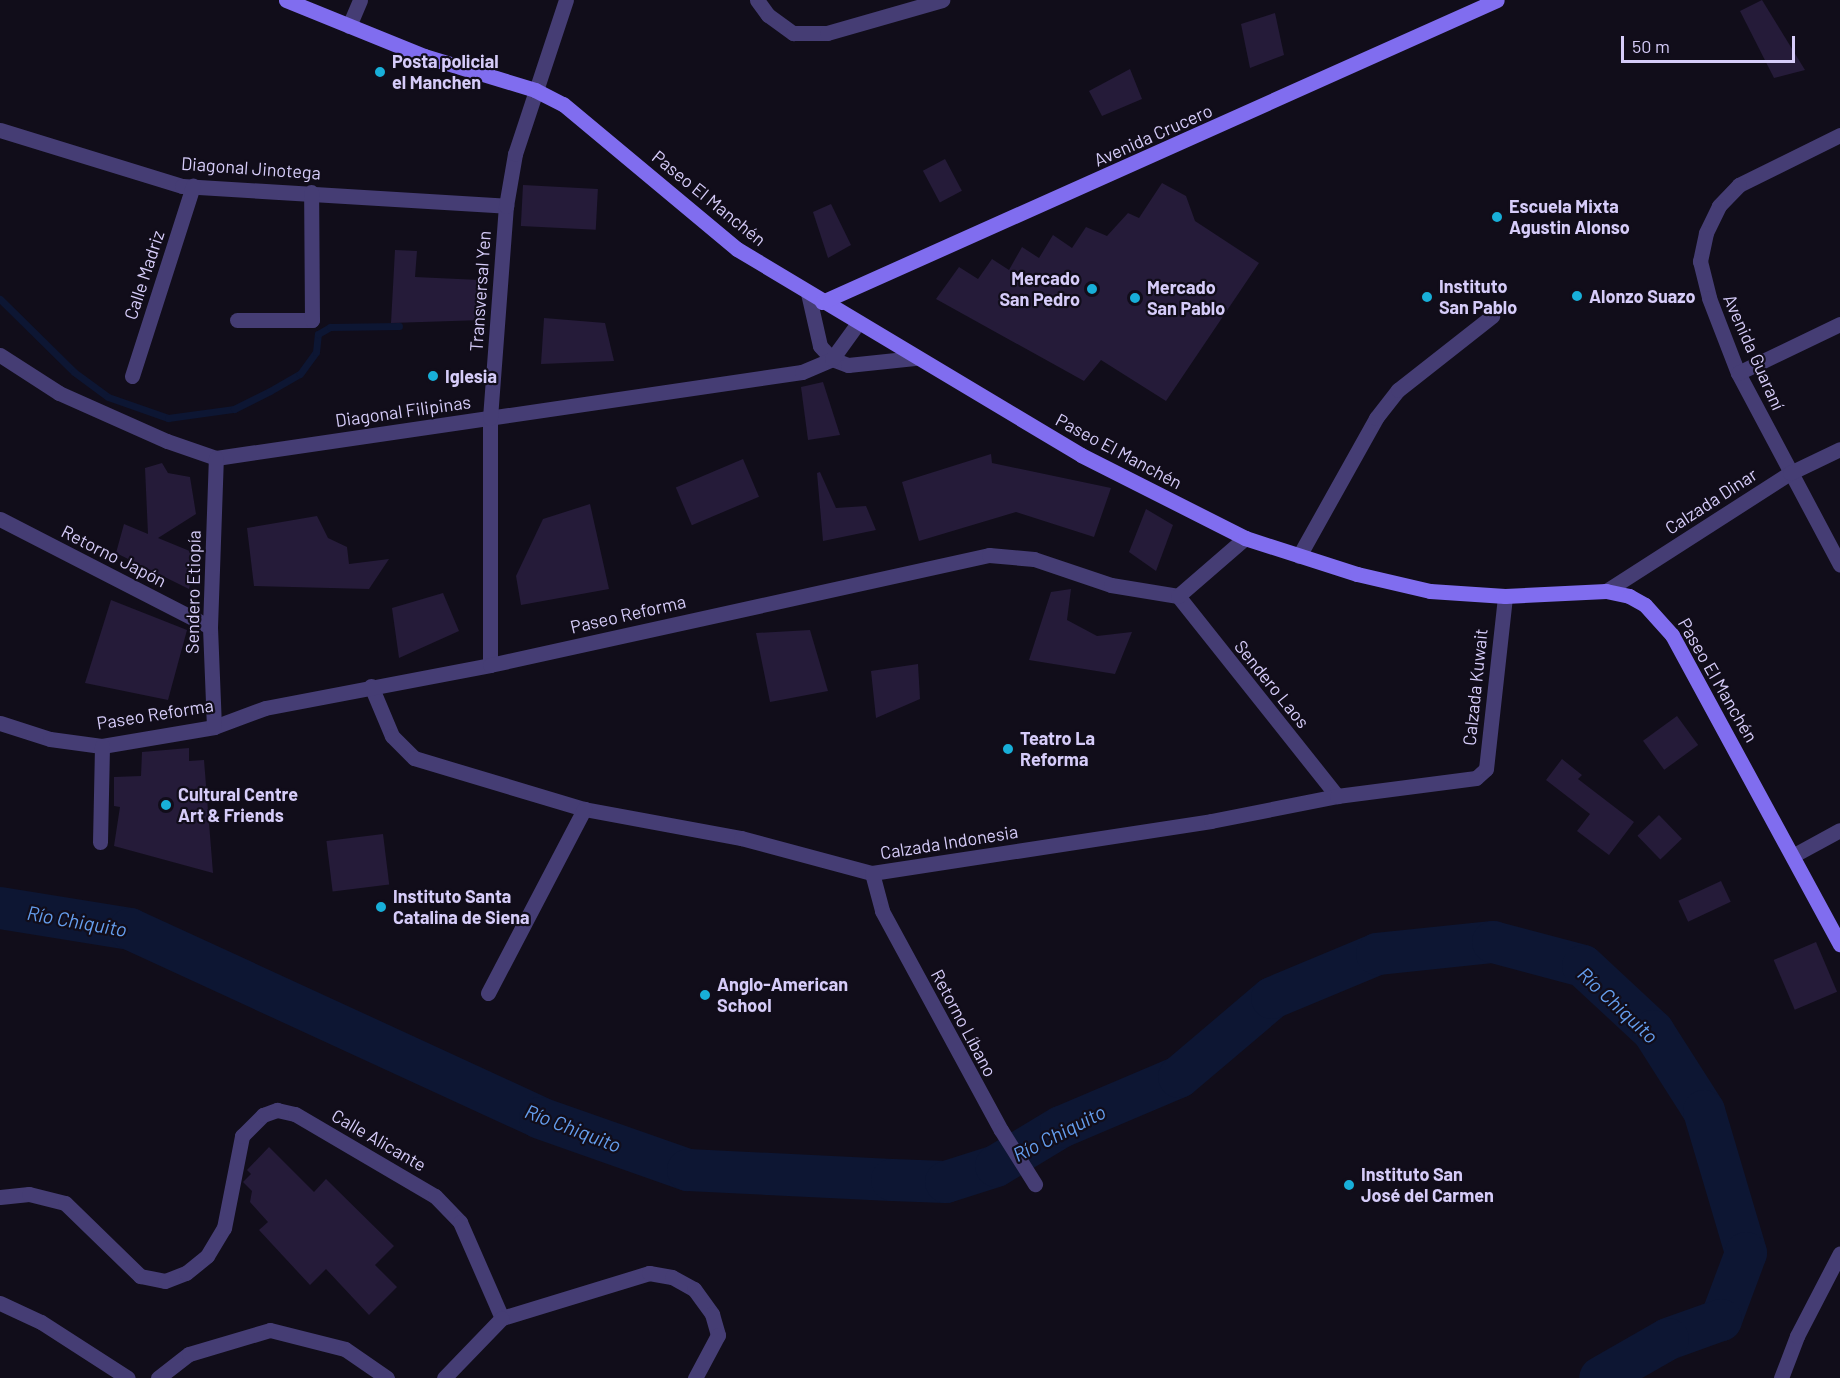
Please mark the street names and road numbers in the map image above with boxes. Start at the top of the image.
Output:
street label: Avenida Crucero [1090,99,1216,171]
street label: Paseo El Manchén [648,146,770,250]
street label: Diagonal Jinotega [180,152,322,184]
street label: Calle Madriz [119,228,169,322]
street label: Transversal Yen [465,230,495,352]
street label: Avenida Guaraní [1719,291,1789,413]
street label: Diagonal Filipinas [334,391,472,431]
street label: Paseo El Manchén [1052,409,1186,493]
street label: Calzada Dinar [1661,463,1761,539]
street label: Retorno Japón [58,520,170,592]
street label: Sendero Etiopía [181,530,205,654]
street label: Paseo Reforma [568,590,688,638]
street label: Paseo El Manchén [1674,614,1762,746]
street label: Calzada Kuwait [1458,627,1492,747]
street label: Sendero Laos [1230,636,1314,732]
street label: Paseo Reforma [95,694,215,734]
street label: Calzada Indonesia [879,820,1019,864]
street label: Retorno Líbano [927,966,1001,1080]
street label: Calle Alicante [328,1104,430,1176]

